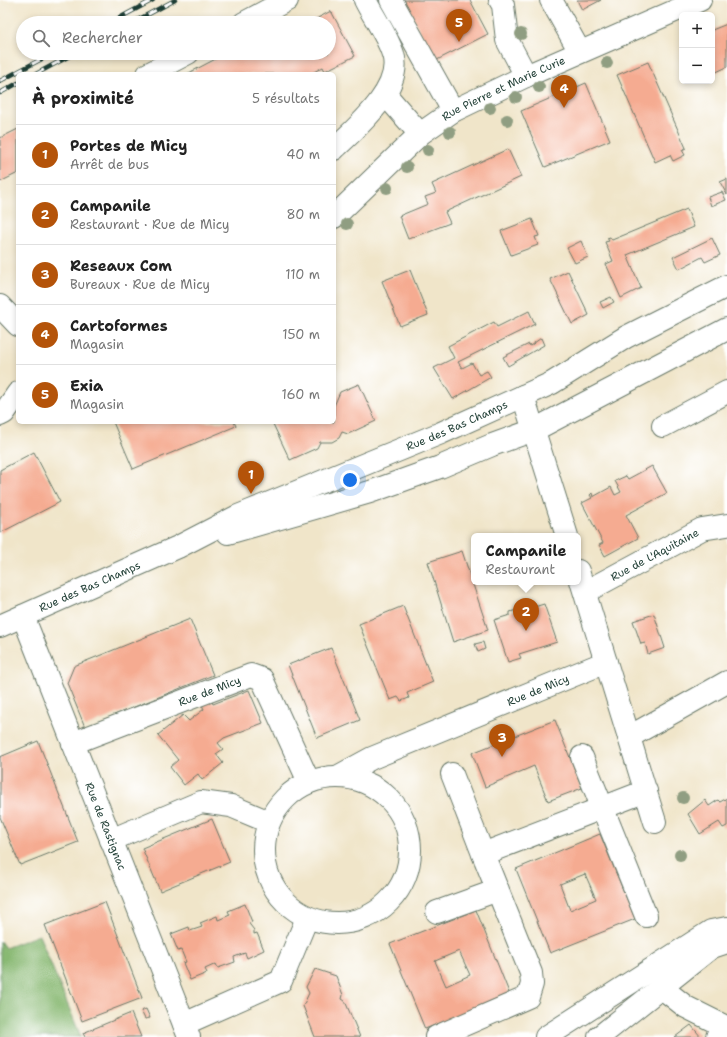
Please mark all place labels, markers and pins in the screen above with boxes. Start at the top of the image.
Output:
pin: 5 [446,9,472,42]
pin: 4 [551,75,577,108]
pin: 1 [238,461,264,494]
pin: 2 [513,598,539,631]
pin: 3 [489,724,515,757]

